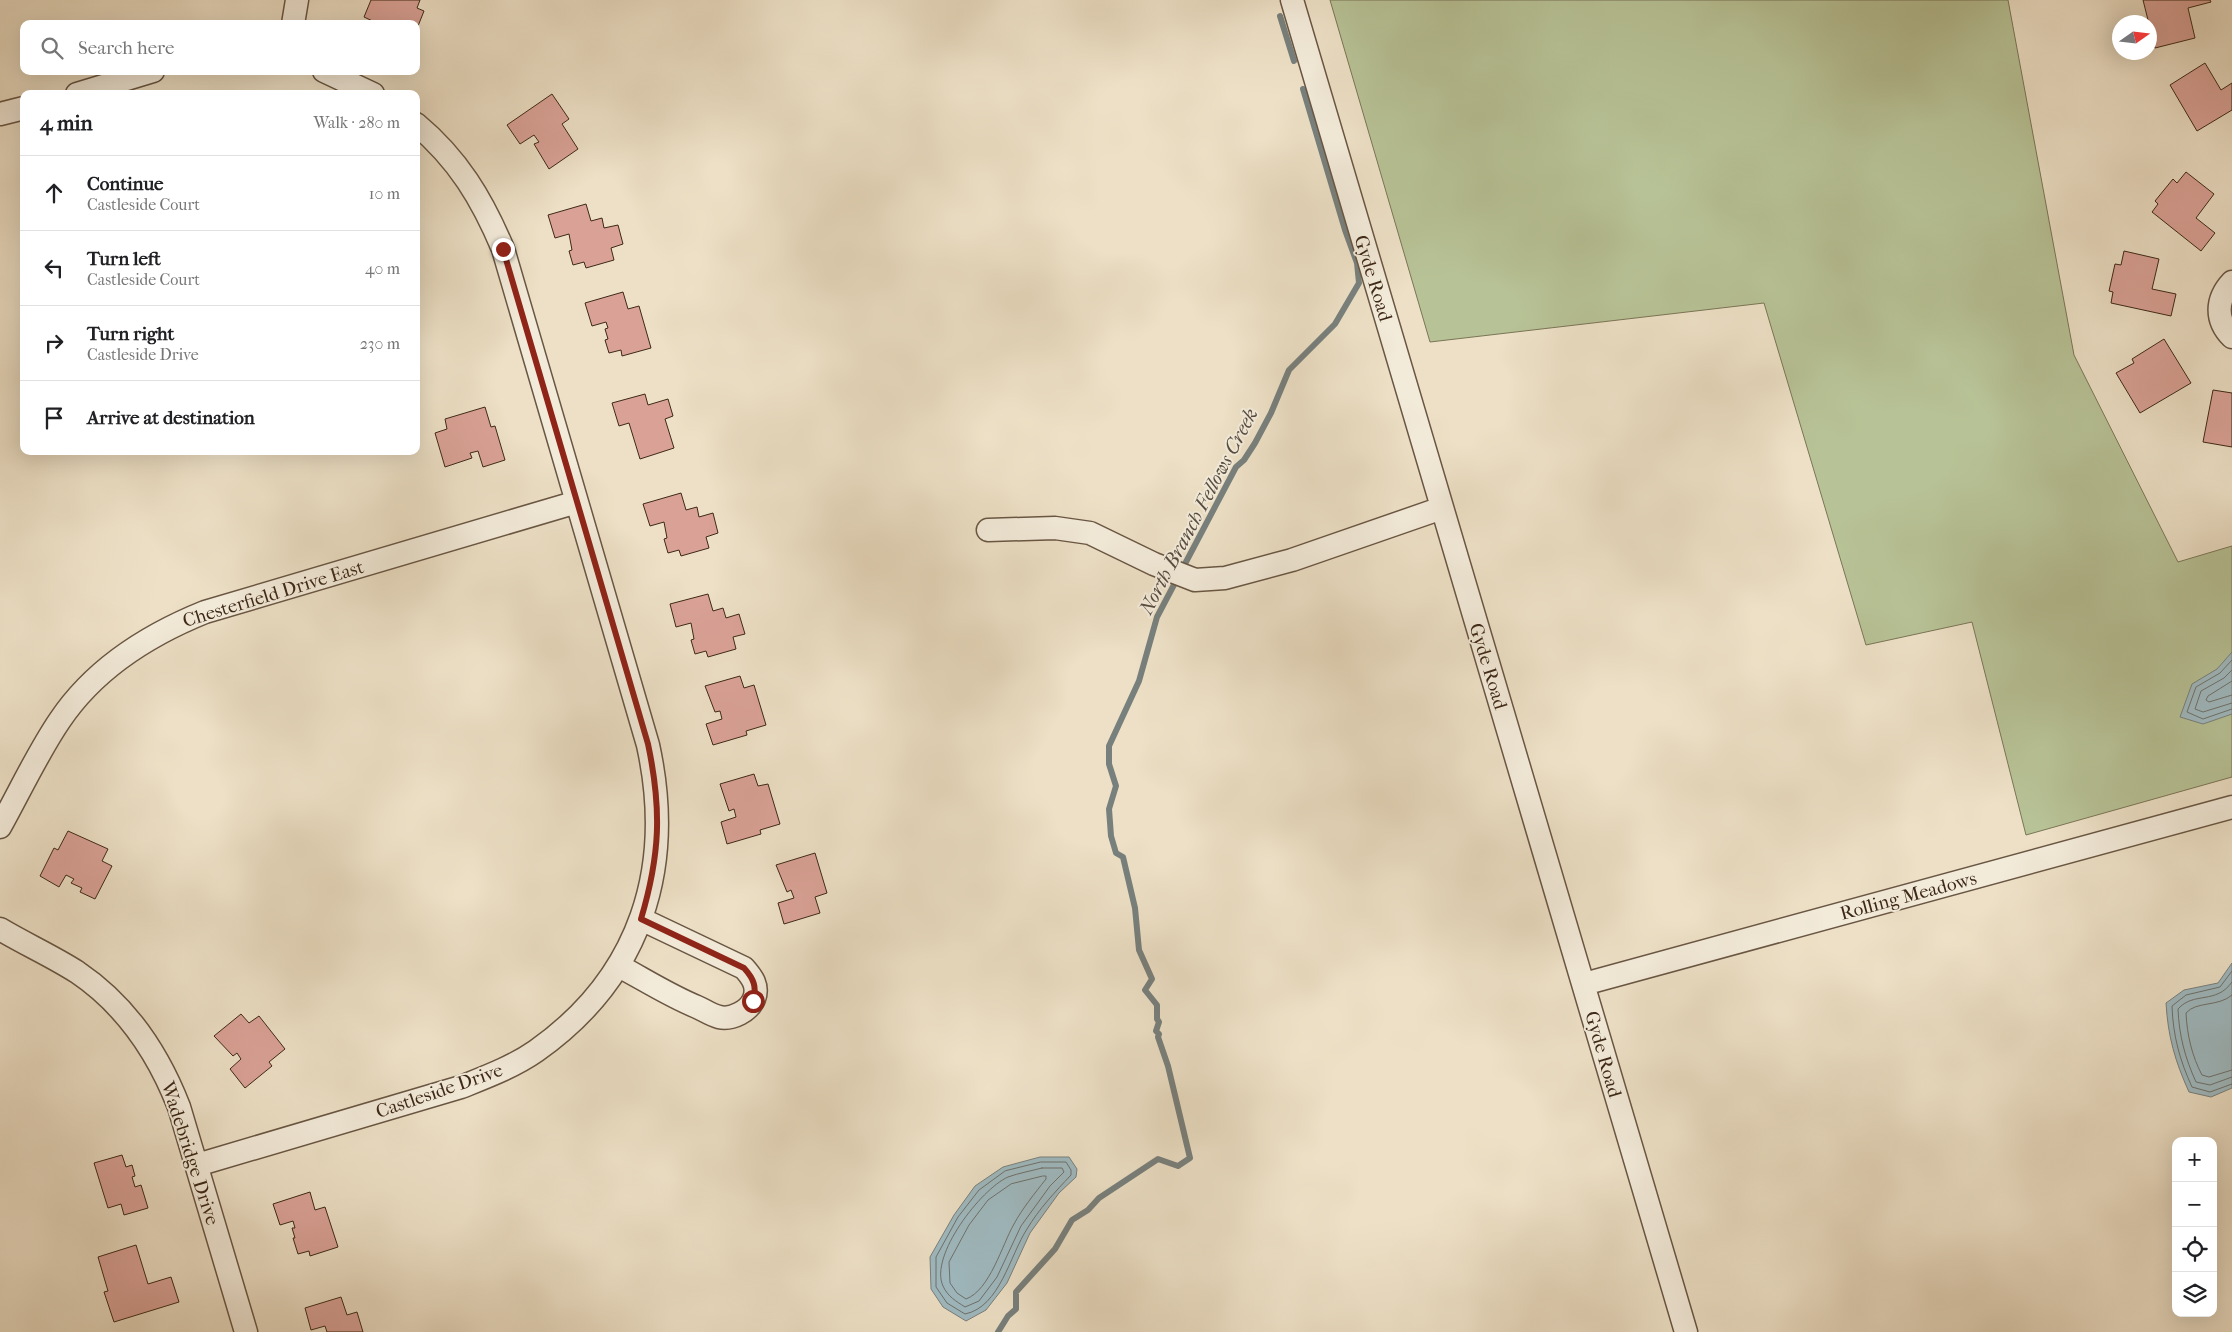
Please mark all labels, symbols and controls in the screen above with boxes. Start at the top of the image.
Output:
north arrow [2112,15,2157,60]
search box [20,20,420,75]
icon: search [38,34,66,62]
text: Search here [78,37,174,59]
text: 4 min [40,111,93,135]
text: Walk · 280 m [313,113,400,132]
text: Continue [87,173,163,195]
icon: ahead [40,179,68,207]
text: 10 m [369,184,400,203]
text: Castleside Court [87,195,200,214]
street label: Gyde Road [1350,233,1397,325]
route end [492,238,515,261]
text: Turn left [87,248,161,270]
icon: left [40,254,68,282]
text: 40 m [365,259,400,278]
text: Castleside Court [87,270,200,289]
text: Turn right [87,323,174,345]
icon: right [40,329,68,357]
text: 230 m [360,334,400,353]
text: Castleside Drive [87,345,199,364]
icon: arrive [40,404,68,432]
water label: North Branch Fellows Creek [1134,404,1263,619]
text: Arrive at destination [87,407,255,429]
street label: Chesterfield Drive East [180,556,367,632]
street label: Gyde Road [1465,621,1512,713]
street label: Rolling Meadows [1838,867,1979,925]
route start [742,990,765,1013]
street label: Gyde Road [1580,1008,1626,1101]
street label: Castleside Drive [373,1059,506,1123]
street label: Wadebridge Drive [156,1078,224,1228]
map controls [2172,1137,2217,1317]
button: + [2172,1137,2217,1182]
button: − [2172,1182,2217,1227]
button: locate [2172,1227,2217,1272]
button: layers [2172,1272,2217,1317]

